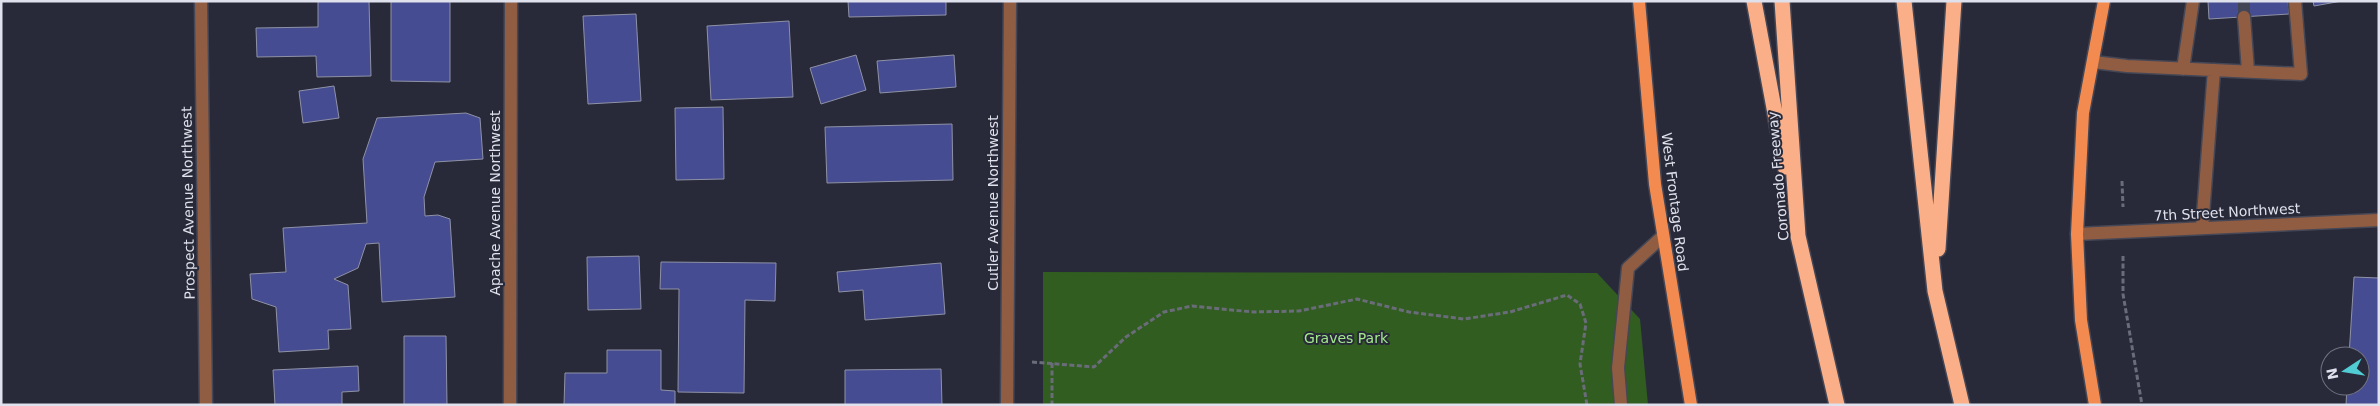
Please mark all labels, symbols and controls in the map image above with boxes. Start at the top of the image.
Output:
street label: Prospect Avenue Northwest [178,106,198,300]
street label: Apache Avenue Northwest [487,110,503,296]
street label: Coronado Freeway [1764,111,1792,241]
street label: Cutler Avenue Northwest [985,115,1001,291]
street label: West Frontage Road [1659,132,1691,272]
street label: 7th Street Northwest [2153,200,2301,224]
park label: Graves Park [1304,330,1389,346]
north arrow [2320,346,2370,396]
text: N [2323,366,2341,381]

